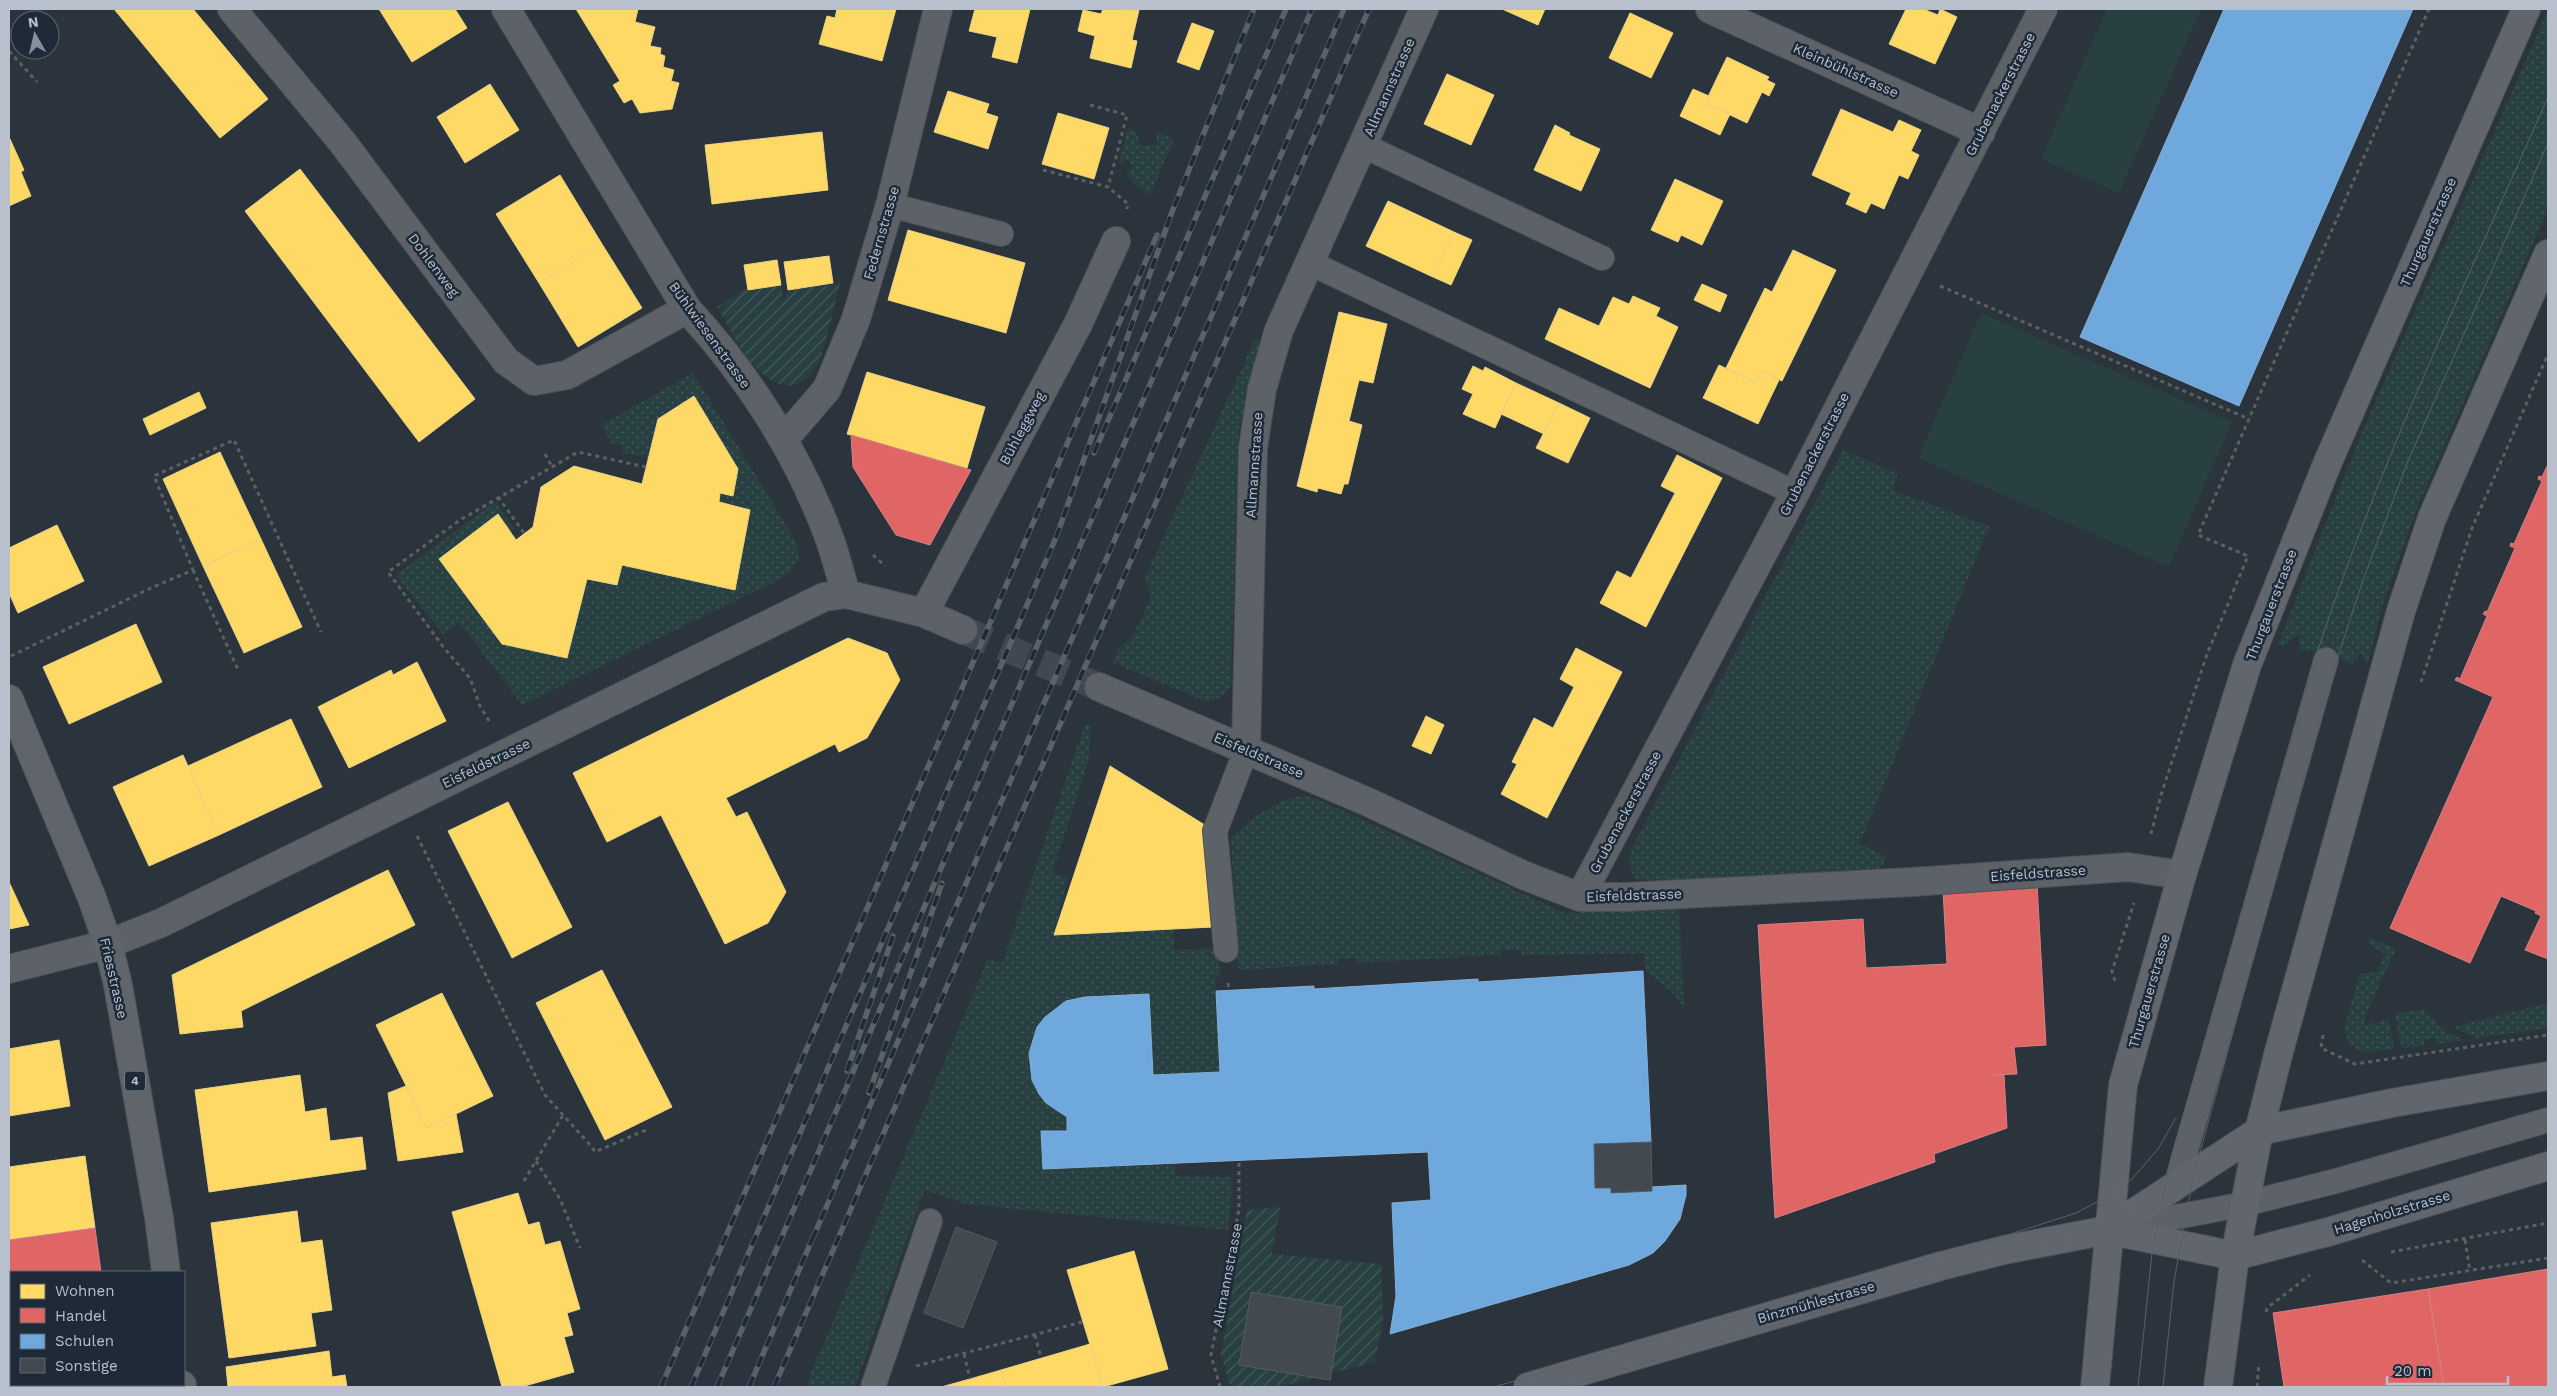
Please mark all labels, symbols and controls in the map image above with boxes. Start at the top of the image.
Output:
north arrow [10,10,60,60]
text: N [27,13,39,31]
street label: Grubenackerstrasse [1962,30,2038,158]
street label: Allmannstrasse [1360,35,1418,139]
street label: Kleinbühlstrasse [1791,40,1901,100]
street label: Thurgauerstrasse [2397,175,2459,289]
street label: Federnstrasse [860,184,902,282]
street label: Dohlenweg [405,230,463,300]
street label: Bühlwiesenstrasse [666,279,754,391]
street label: Bühleggweg [996,388,1048,467]
street label: Grubenackerstrasse [1776,390,1852,518]
street label: Allmannstrasse [1242,412,1266,518]
street label: Thurgauerstrasse [2242,547,2300,663]
street label: Eisfeldstrasse [1212,729,1306,781]
street label: Eisfeldstrasse [439,735,533,791]
street label: Grubenackerstrasse [1586,748,1664,876]
street label: Eisfeldstrasse [1990,862,2086,884]
street label: Eisfeldstrasse [1586,885,1682,905]
street label: Thurgauerstrasse [2125,932,2173,1050]
street label: Friesstrasse [97,936,131,1020]
road number: 4 [125,1072,145,1090]
street label: Hagenholzstrasse [2332,1187,2452,1237]
street label: Allmannstrasse [1209,1221,1245,1329]
legend [10,1271,185,1386]
street label: Binzmühlestrasse [1755,1278,1877,1326]
text: Wohnen [55,1282,114,1300]
text: Handel [55,1307,107,1325]
text: Schulen [55,1332,114,1350]
scale bar [2387,1354,2508,1386]
text: Sonstige [55,1357,118,1375]
text: 20 m [2394,1362,2432,1380]

